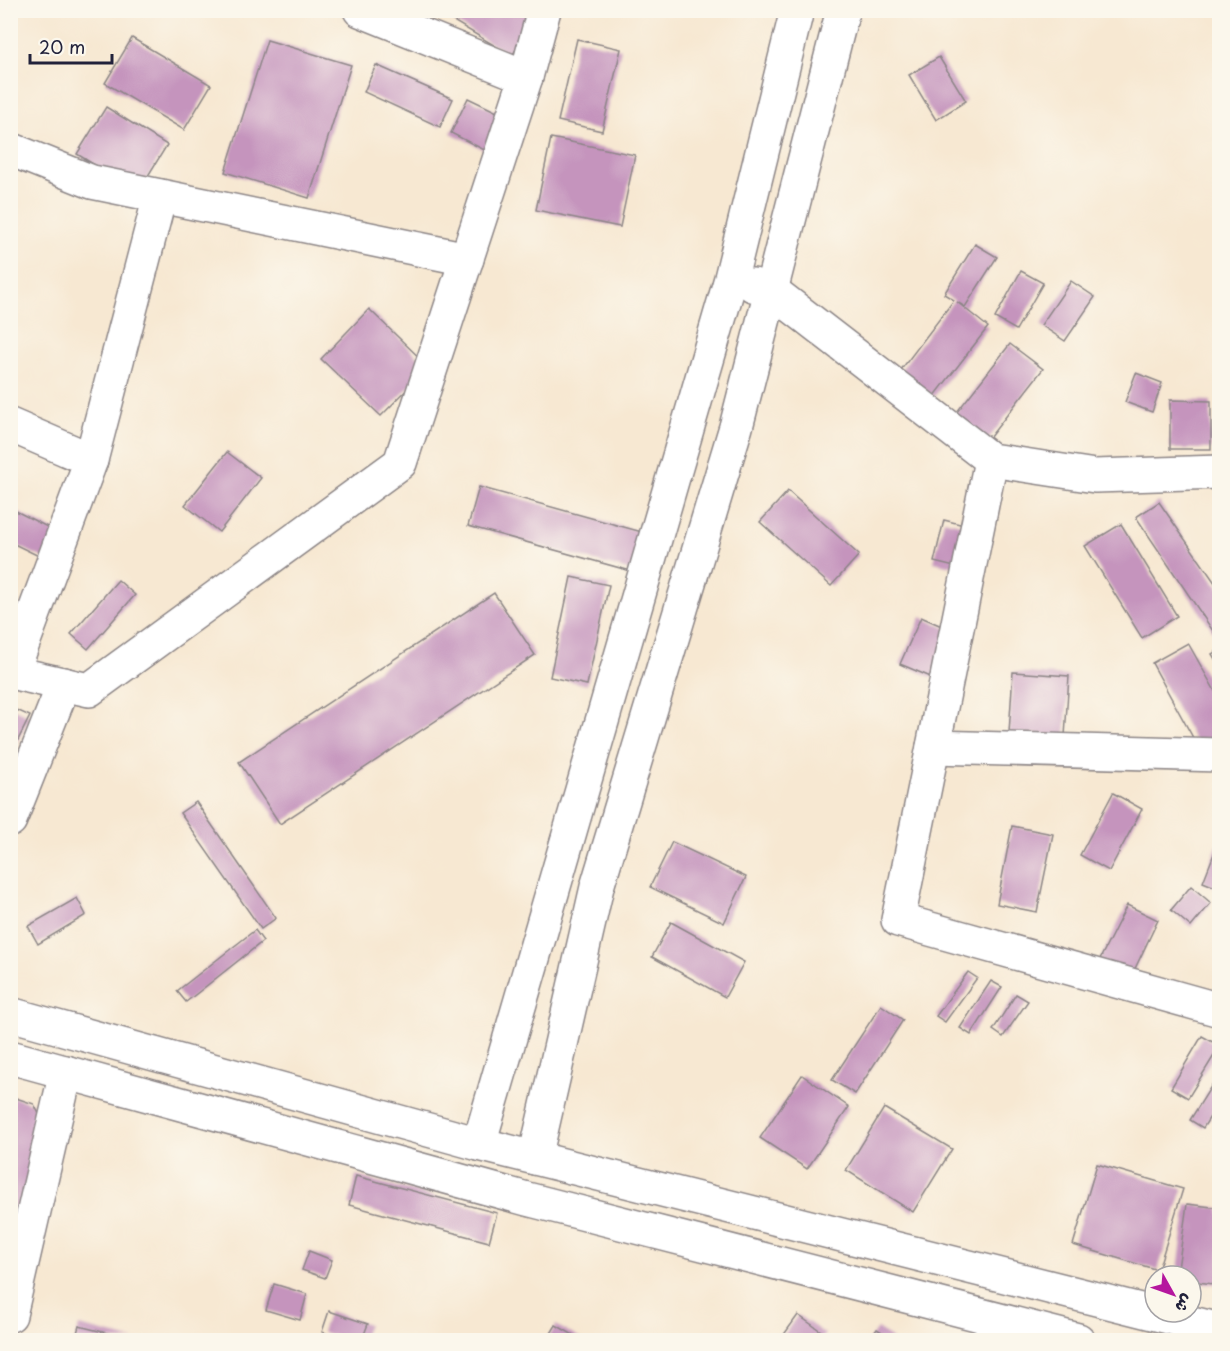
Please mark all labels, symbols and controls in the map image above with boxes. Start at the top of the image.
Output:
scale bar [30,27,112,65]
text: 20 m [39,33,85,60]
north arrow [1143,1264,1203,1324]
text: ش [1170,1290,1200,1319]

